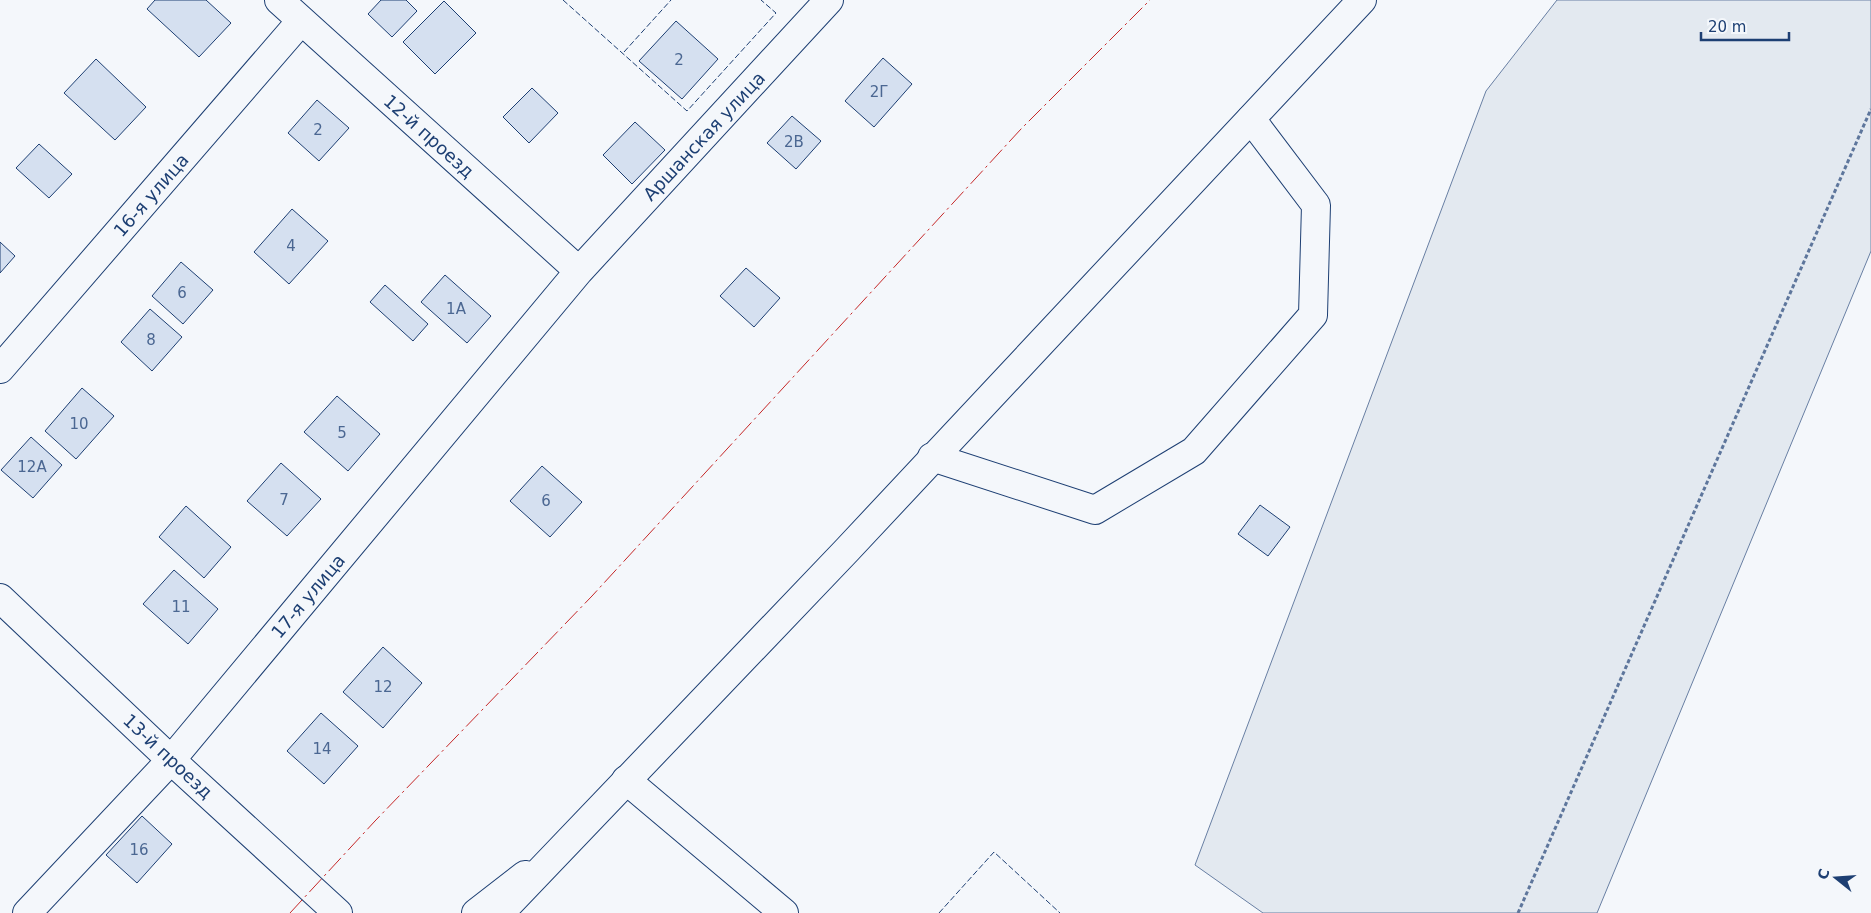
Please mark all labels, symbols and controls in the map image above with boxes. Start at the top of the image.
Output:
scale bar [1701,10,1788,42]
text: 20 m [1708,18,1746,36]
house number: 2 [674,51,684,69]
street label: Аршанская улица [639,67,769,205]
house number: 2Г [870,83,888,101]
street label: 12-й проезд [380,90,478,182]
house number: 2 [313,121,323,139]
house number: 2В [784,133,804,151]
street label: 16-я улица [109,149,193,241]
house number: 4 [286,237,296,255]
house number: 6 [177,284,187,302]
house number: 1А [446,300,467,318]
house number: 8 [146,331,156,349]
house number: 10 [69,415,89,433]
house number: 5 [337,424,347,442]
house number: 12А [17,458,47,476]
house number: 7 [279,491,289,509]
house number: 6 [541,492,551,510]
street label: 17-я улица [267,550,349,642]
house number: 11 [171,598,191,616]
house number: 12 [373,678,393,696]
street label: 13-й проезд [119,709,217,803]
house number: 14 [312,740,332,758]
house number: 16 [129,841,149,859]
north arrow [1811,853,1861,903]
text: С [1814,867,1833,881]

